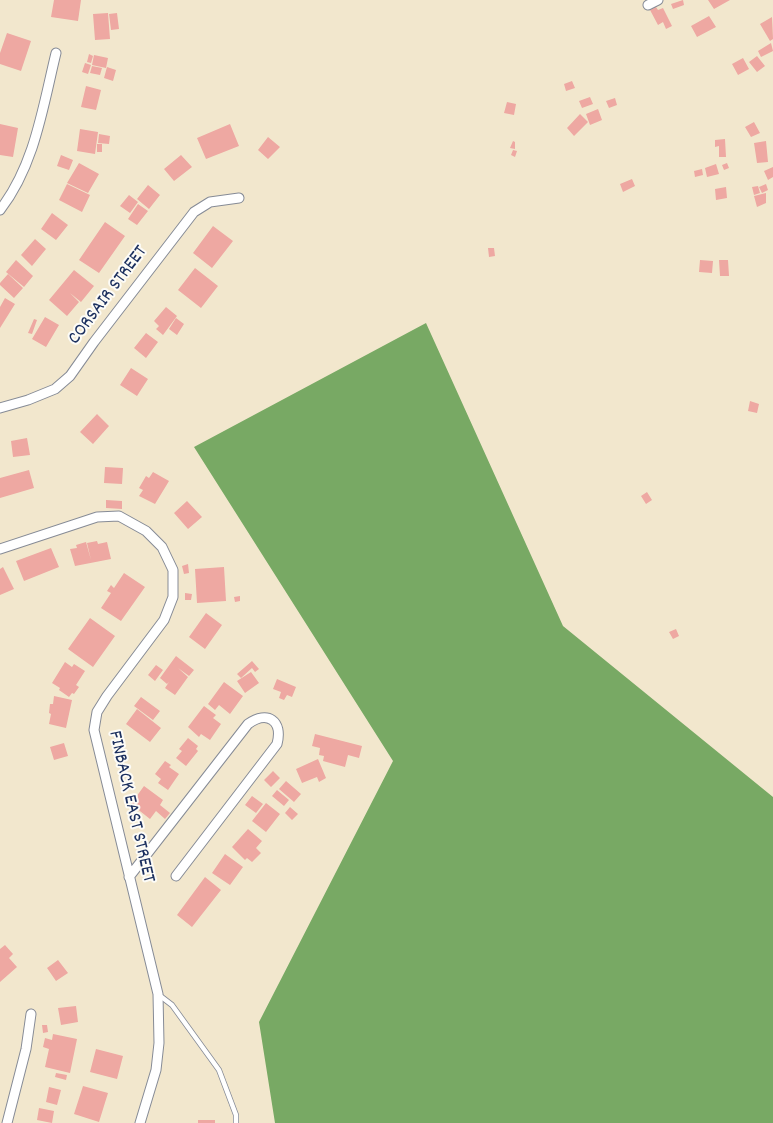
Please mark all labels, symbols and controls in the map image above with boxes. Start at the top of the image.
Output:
street label: CORSAIR STREET [64,242,154,350]
street label: FINBACK EAST STREET [101,729,159,885]

